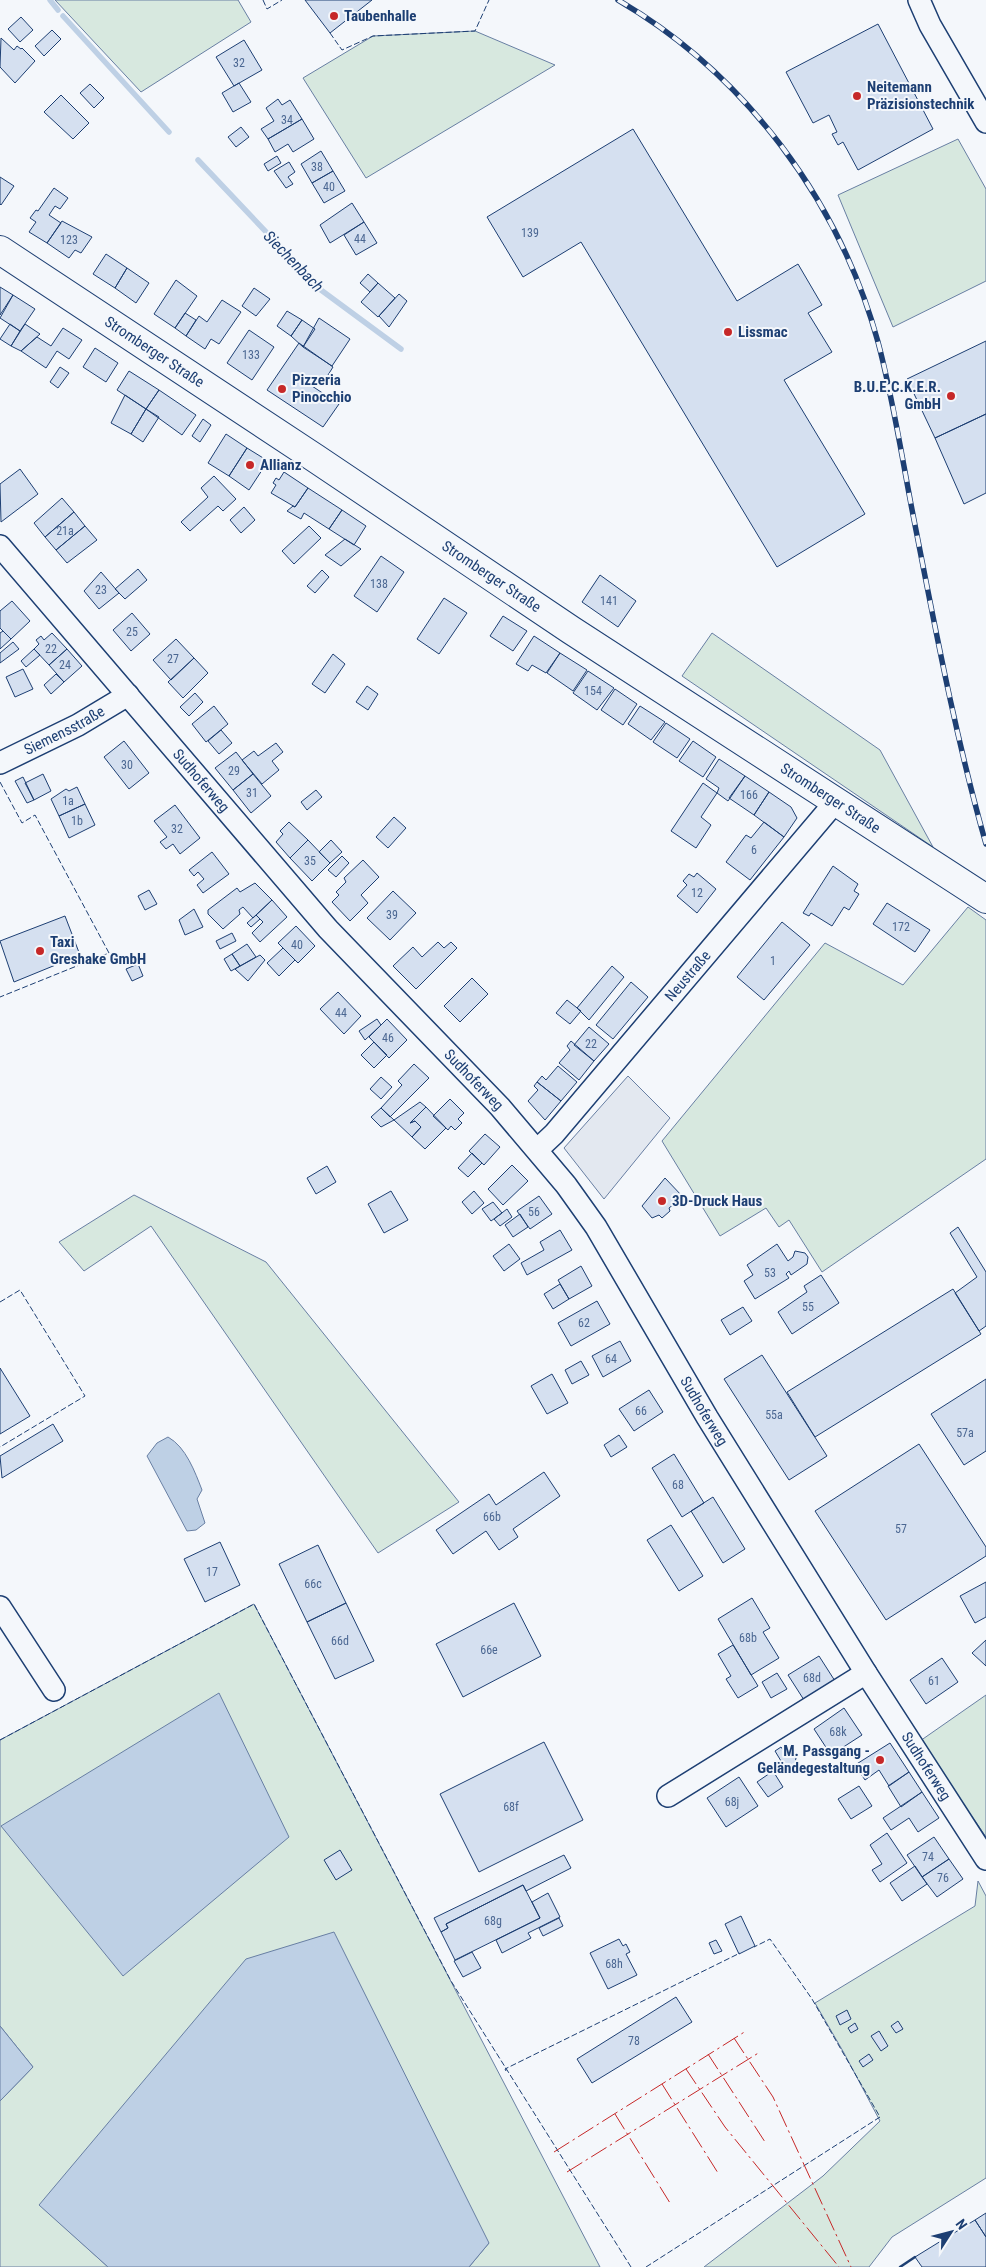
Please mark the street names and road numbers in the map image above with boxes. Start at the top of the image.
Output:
street label: Stromberger Straße [101,313,207,391]
street label: Stromberger Straße [438,537,544,616]
street label: Siemensstraße [21,702,108,759]
street label: Sudhoferweg [169,745,233,816]
street label: Stromberger Straße [777,759,884,837]
street label: Neustraße [661,947,715,1005]
street label: Sudhoferweg [440,1046,507,1114]
street label: Sudhoferweg [676,1373,732,1449]
street label: Sudhoferweg [898,1729,955,1804]

